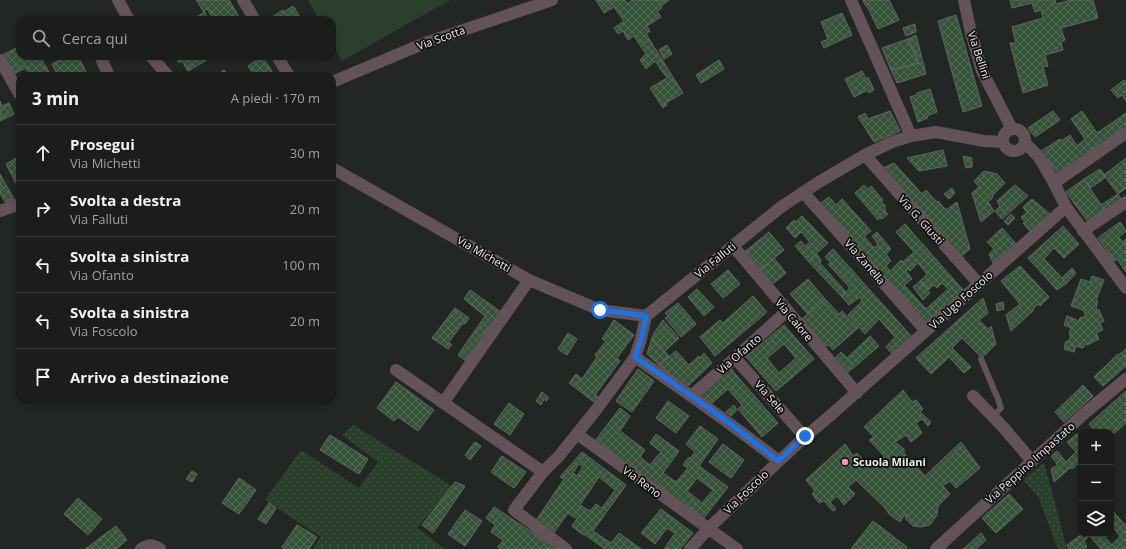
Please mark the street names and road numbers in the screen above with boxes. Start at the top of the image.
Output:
street label: Via Scotta [415,22,467,53]
street label: Via Bellini [965,29,994,81]
street label: Via G. Giusti [895,192,948,248]
street label: Via Michetti [455,232,514,275]
street label: Via Zanella [842,236,889,287]
street label: Via Falluti [691,238,738,281]
street label: Via Ugo Foscolo [926,267,996,332]
street label: Via Calore [772,295,817,344]
street label: Via Ofanto [713,330,764,377]
street label: Via Sele [752,377,789,416]
street label: Via Peppino Impastato [982,418,1078,507]
street label: Via Reno [620,462,665,501]
street label: Via Foscolo [720,466,772,517]

